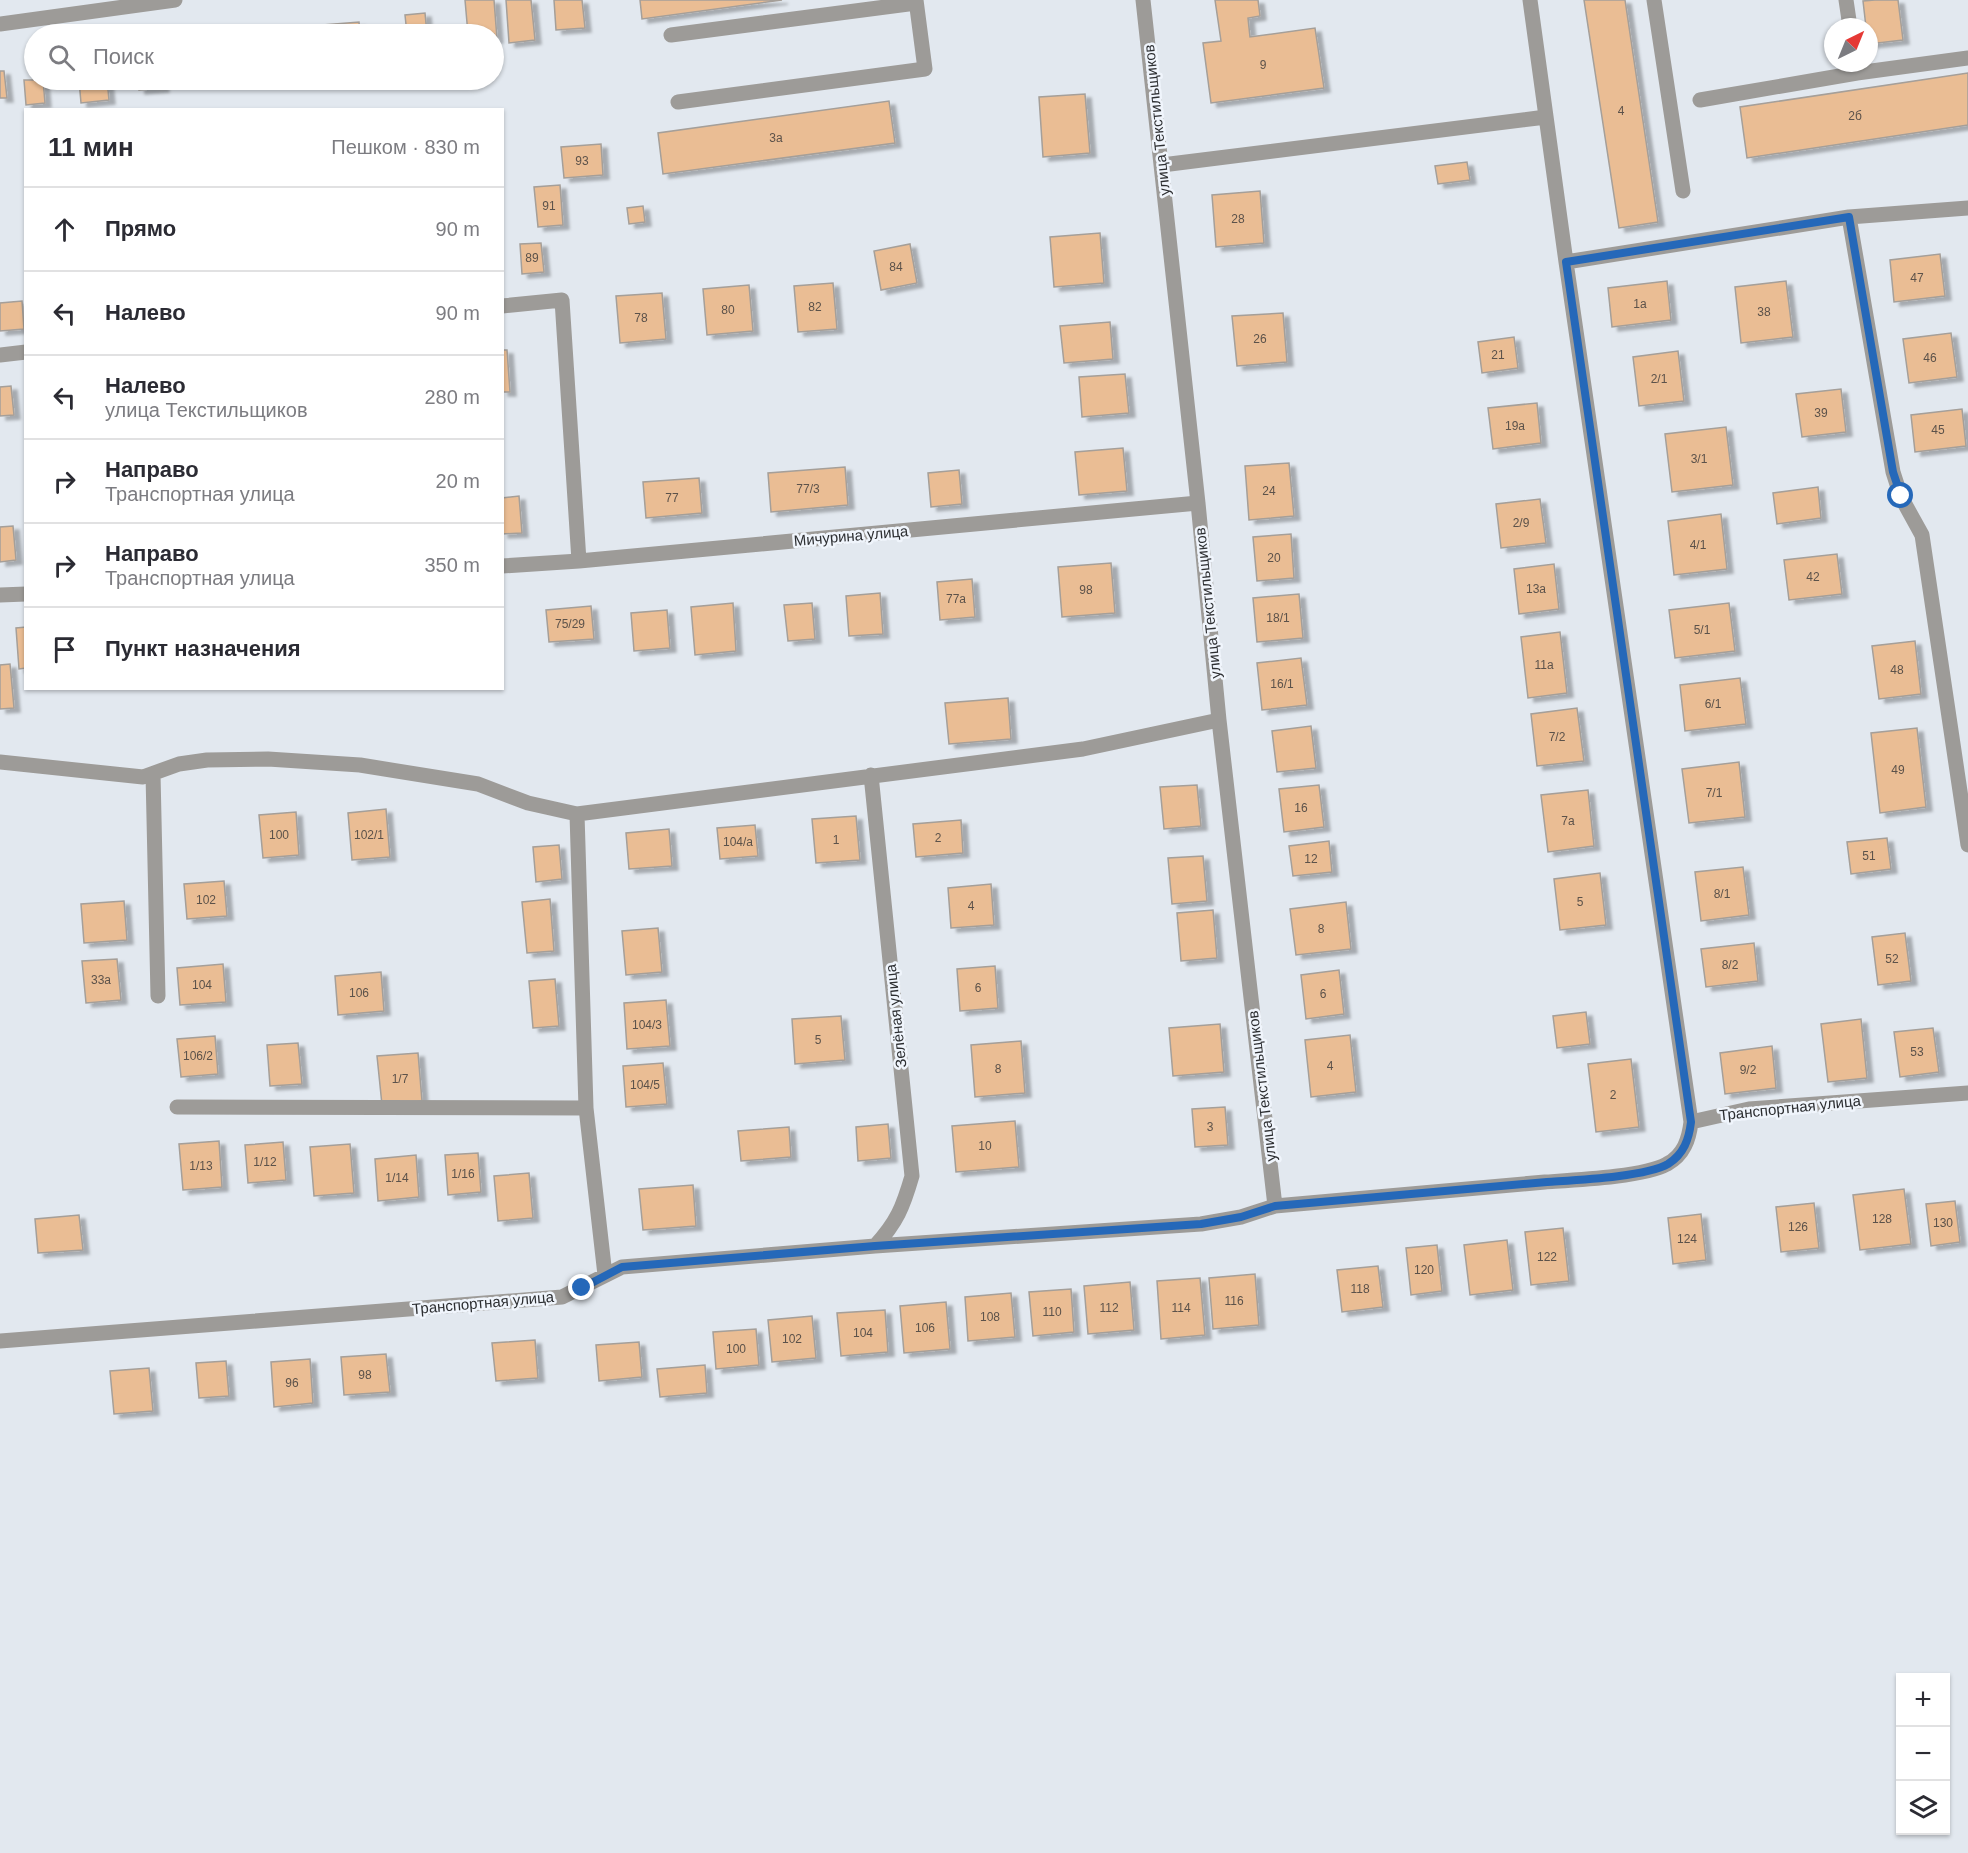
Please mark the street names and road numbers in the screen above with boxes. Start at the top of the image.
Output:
street label: улица Текстильщиков [1140,44,1173,196]
street label: Мичурина улица [793,522,910,549]
street label: улица Текстильщиков [1191,527,1224,679]
street label: Зелёная улица [882,963,909,1069]
street label: улица Текстильщиков [1244,1010,1279,1162]
street label: Транспортная улица [1718,1092,1862,1123]
street label: Транспортная улица [411,1288,555,1317]

